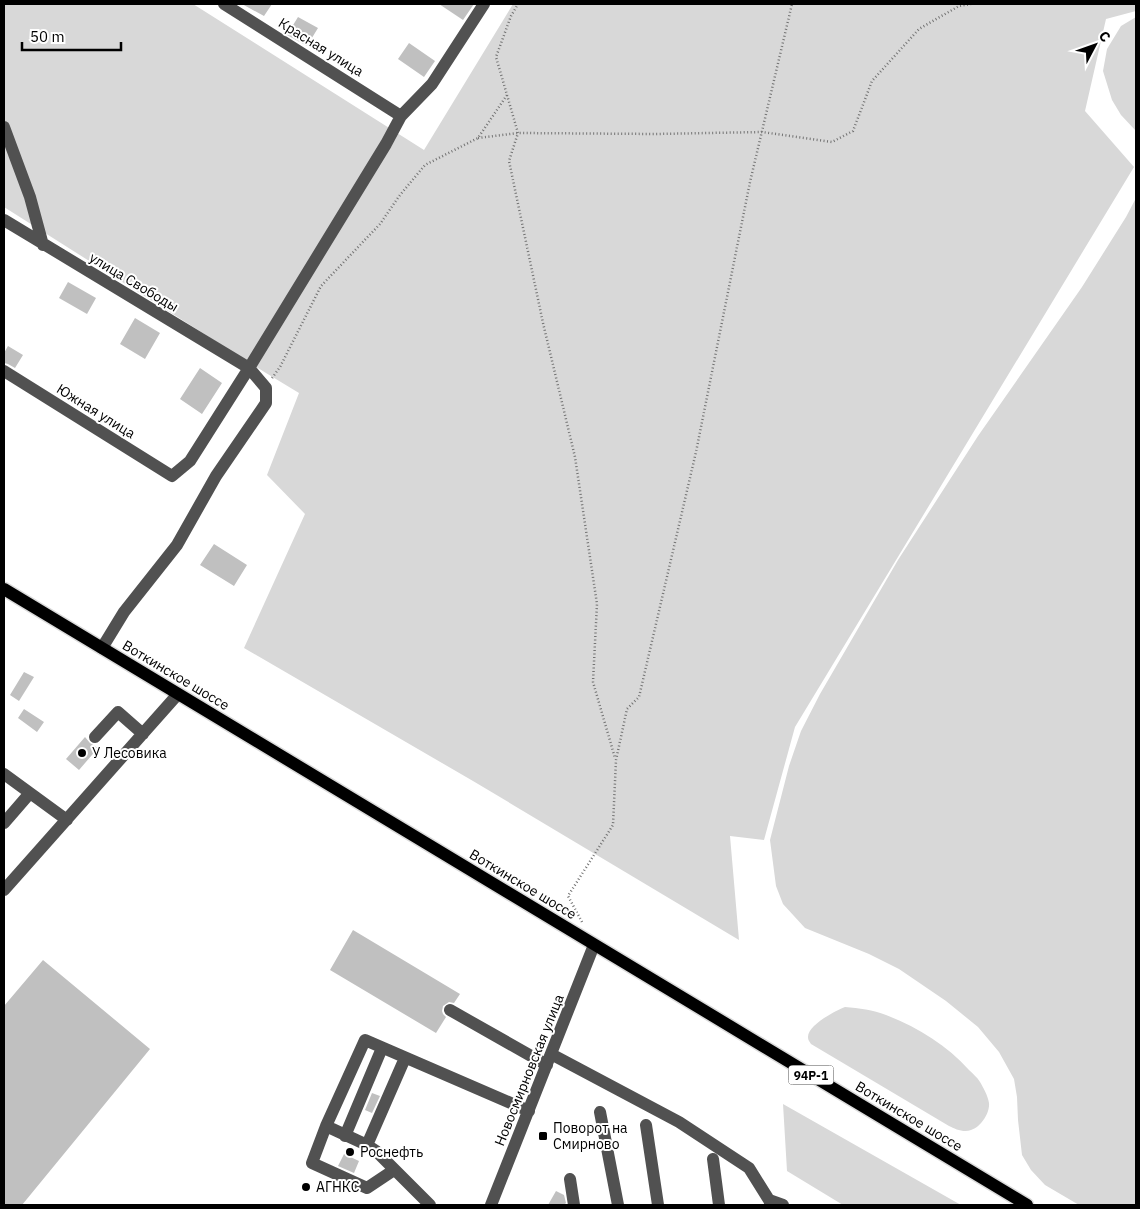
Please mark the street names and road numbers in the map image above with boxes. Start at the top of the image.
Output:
street label: Красная улица [275,14,367,81]
street label: улица Свободы [86,248,182,316]
street label: Южная улица [53,380,139,443]
street label: Воткинское шоссе [119,636,233,714]
street label: Воткинское шоссе [466,845,580,923]
street label: Новосмирновская улица [490,991,568,1149]
road number: 94Р-1 [788,1066,834,1084]
street label: Воткинское шоссе [852,1077,966,1155]

